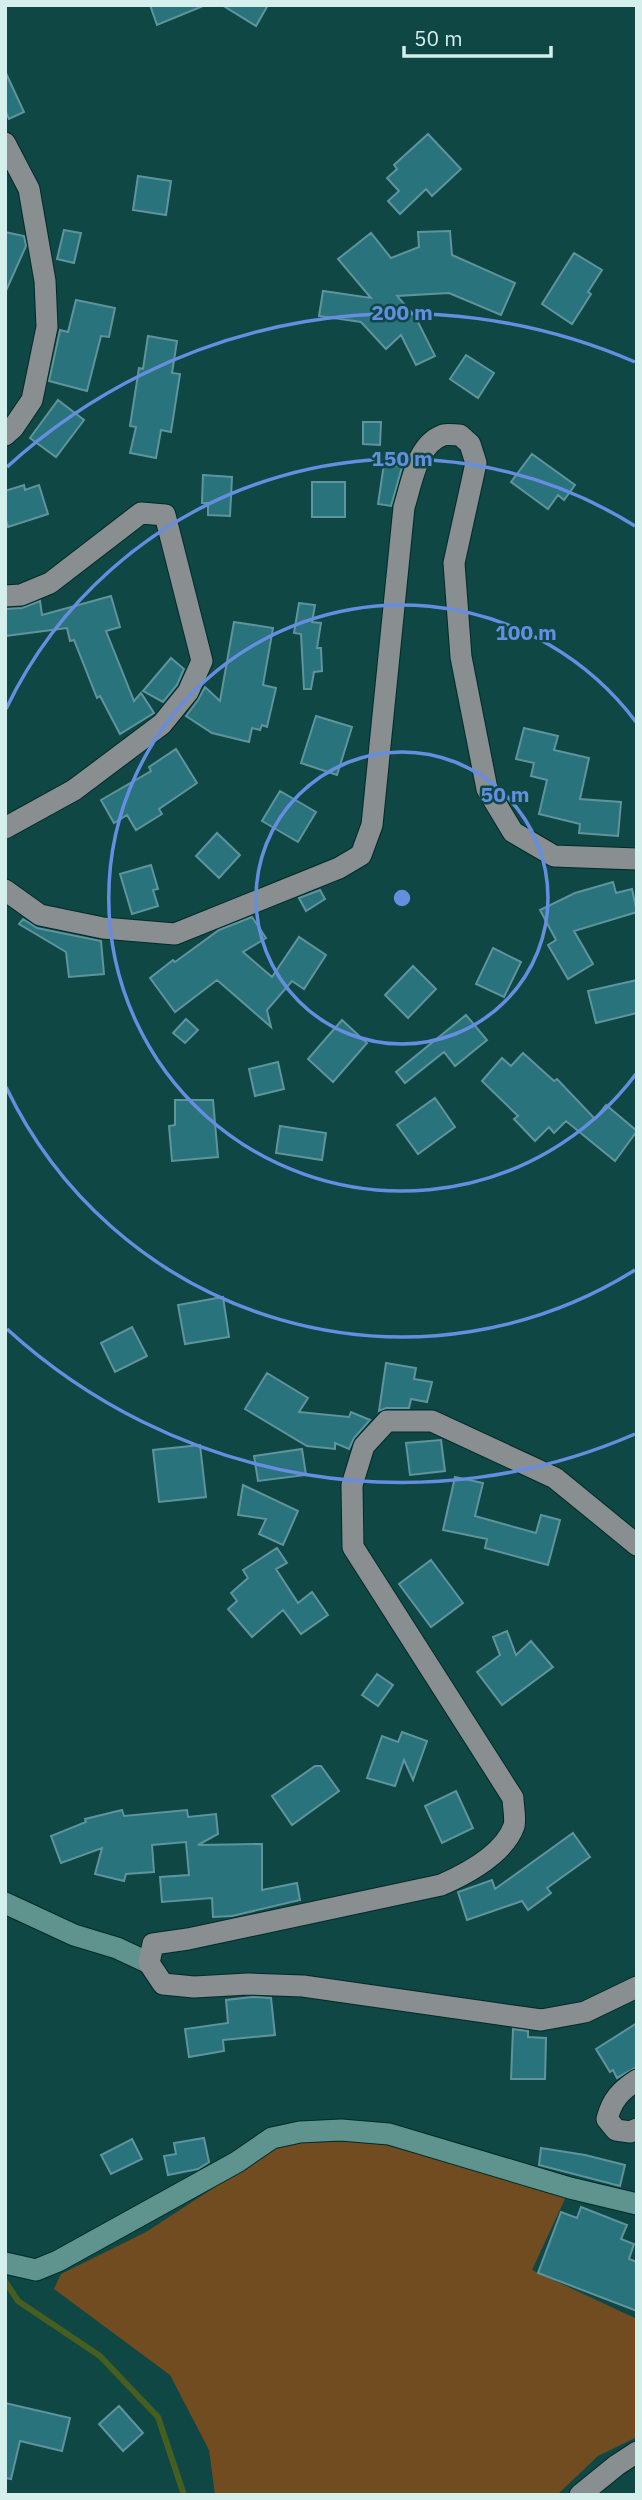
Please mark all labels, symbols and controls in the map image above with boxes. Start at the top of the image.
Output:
scale bar [404,14,551,58]
text: 50 m [414,24,463,52]
text: 200 m [371,298,433,326]
text: 150 m [371,444,433,472]
text: 100 m [495,618,557,646]
text: 50 m [481,780,529,808]
centre of rings [390,886,414,910]

